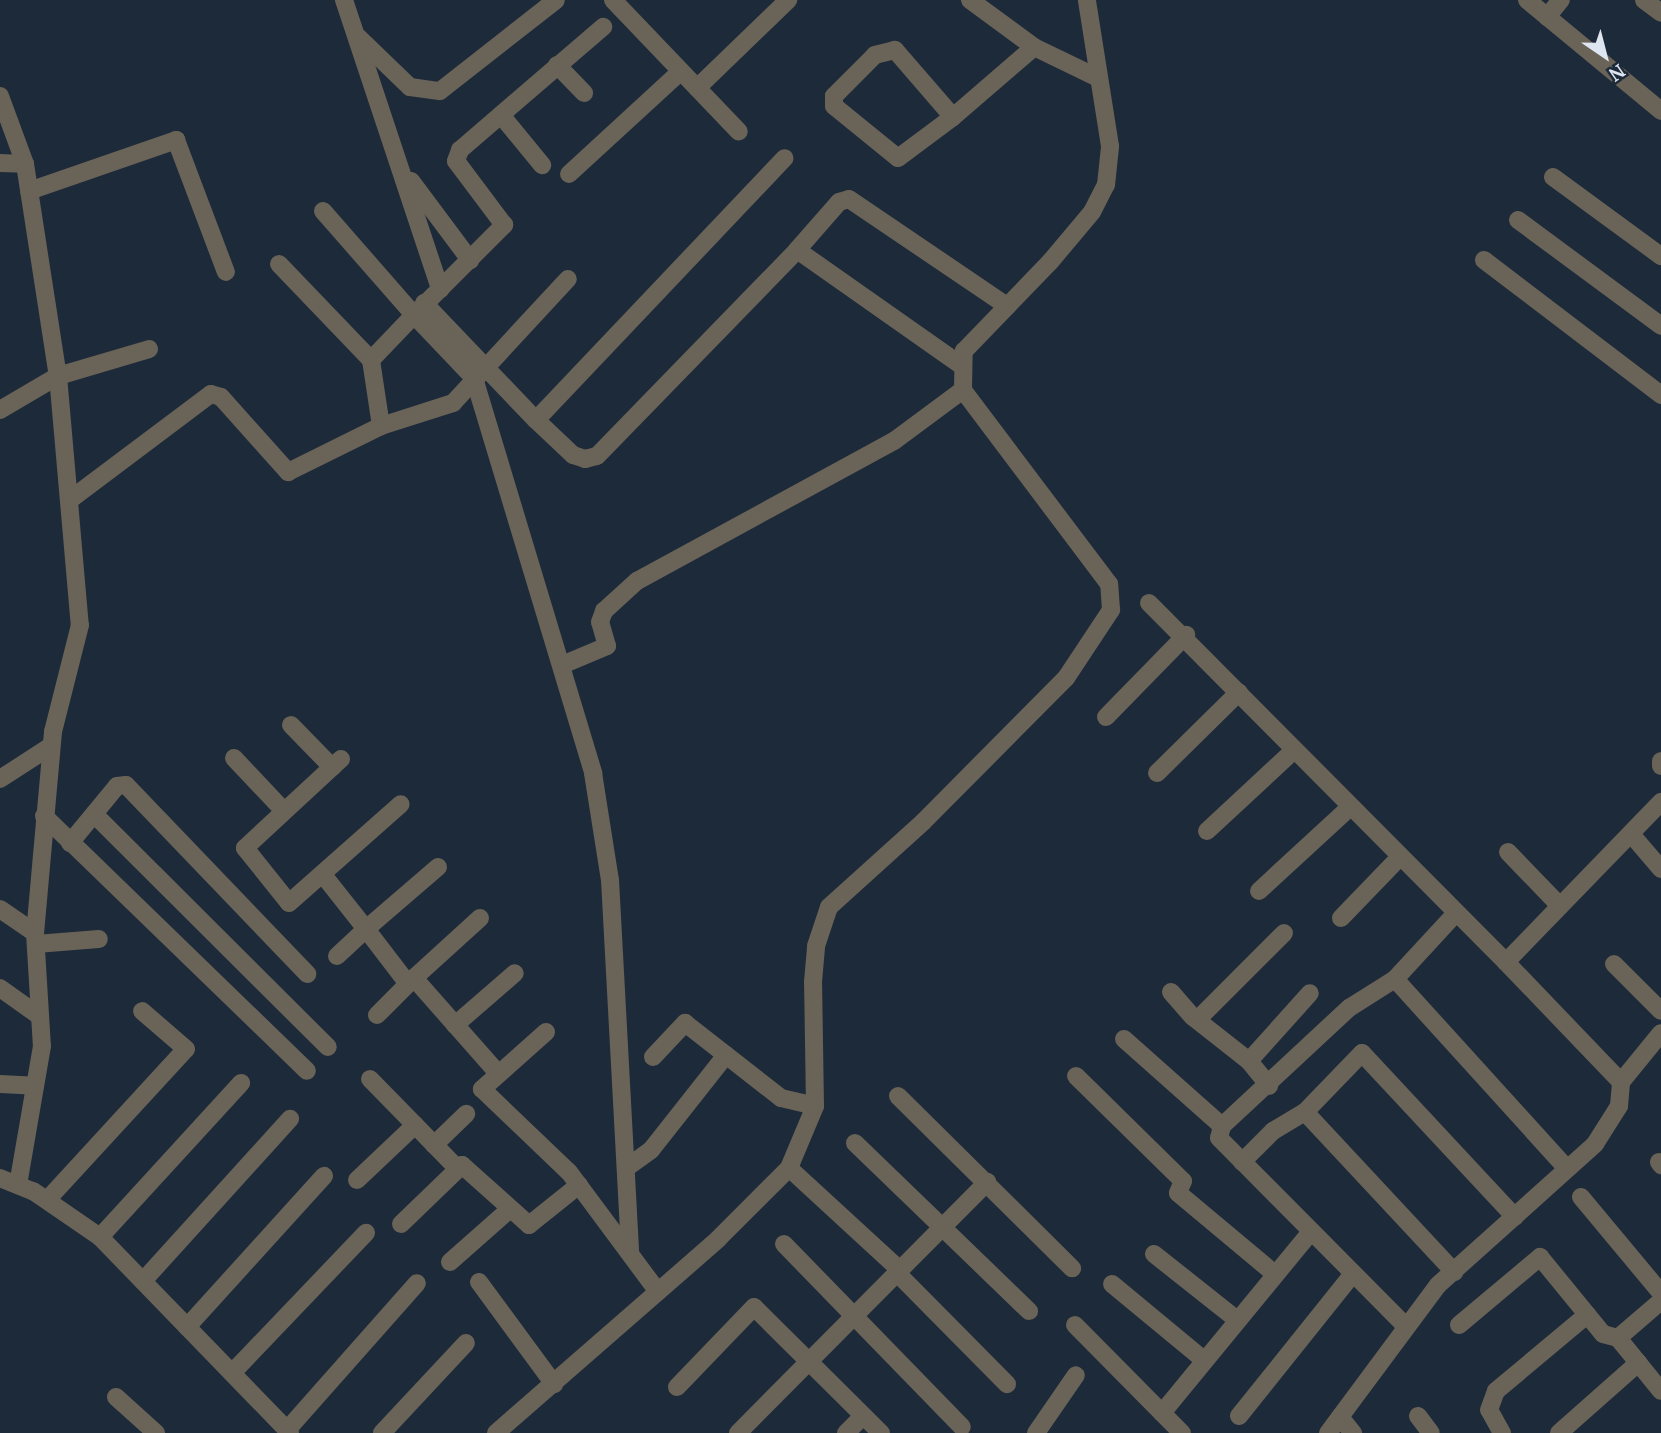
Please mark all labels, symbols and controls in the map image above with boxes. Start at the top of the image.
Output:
north arrow [1570,21,1640,91]
text: N [1604,59,1630,88]

